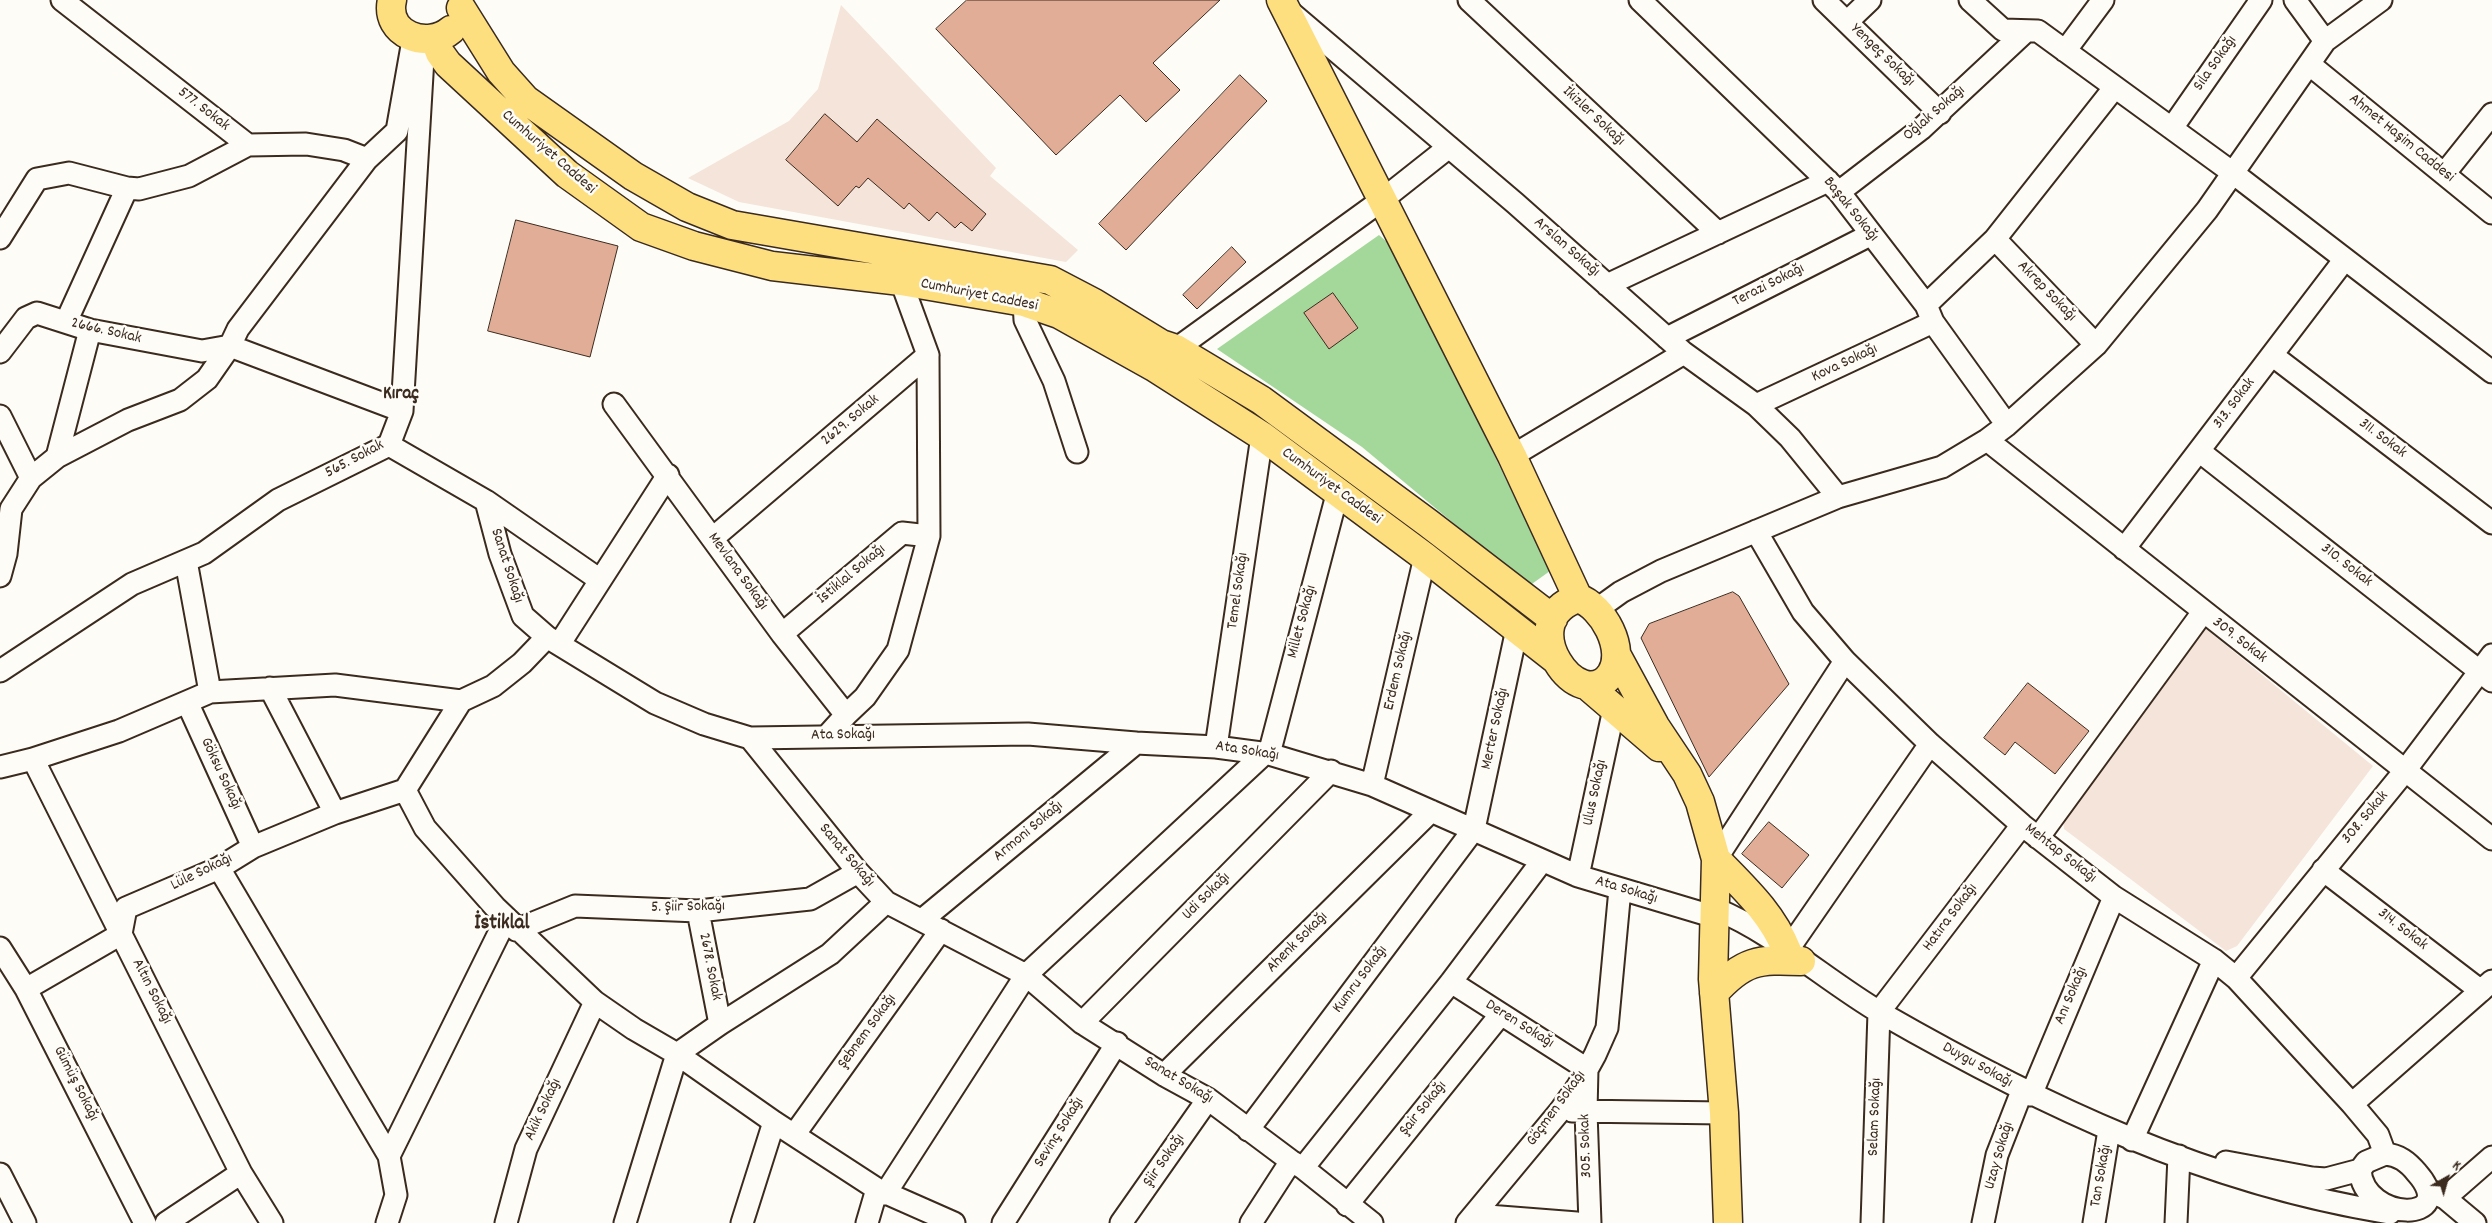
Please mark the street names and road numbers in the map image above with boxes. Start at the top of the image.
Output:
street label: Yengeç Sokağı [1846,20,1918,92]
street label: Sıla Sokağı [2190,33,2242,95]
street label: Oğlak Sokağı [1900,82,1970,146]
street label: İkizler Sokağı [1558,83,1628,151]
street label: 577. Sokak [173,84,233,136]
street label: Ahmet Haşim Caddesi [2344,90,2458,188]
street label: Cumhuriyet Caddesi [497,107,599,199]
street label: Başak Sokağı [1818,174,1882,246]
street label: Arslan Sokağı [1529,214,1603,282]
street label: Akrep Sokağı [2012,257,2080,327]
street label: Terazi Sokağı [1730,260,1808,312]
street label: Cumhuriyet Caddesi [919,275,1039,317]
street label: 2666. Sokak [69,315,143,349]
street label: Kova Sokağı [1809,340,1881,388]
street label: 313. Sokak [2210,375,2260,433]
street label: 2629. Sokak [818,391,884,451]
street label: 311. Sokak [2354,415,2410,463]
street label: 565. Sokak [322,437,388,483]
street label: Cumhuriyet Caddesi [1277,444,1385,530]
street label: Sanat Sokağı [485,526,527,606]
street label: Mevlana Sokağı [702,529,772,615]
street label: 310. Sokak [2316,540,2376,592]
street label: İstiklal Sokağı [814,541,890,609]
street label: Temel Sokağı [1224,551,1254,631]
street label: Millet Sokağı [1284,583,1322,661]
street label: 309. Sokak [2208,614,2270,668]
street label: Erdem Sokağı [1381,630,1417,712]
street label: Merter Sokağı [1478,686,1514,772]
street label: Ata Sokağı [811,726,875,746]
street label: Göksu Sokağı [195,735,245,813]
street label: Ata Sokağı [1214,738,1280,766]
street label: Ulus Sokağı [1580,758,1612,828]
street label: 308. Sokak [2338,788,2394,848]
street label: Armoni Sokağı [990,797,1068,867]
street label: Sanat Sokağı [814,820,878,892]
street label: Mehtap Sokağı [2020,820,2100,888]
street label: Lüle Sokağı [168,850,236,896]
street label: Udi Sokağı [1179,869,1235,925]
street label: Ata Sokağı [1593,872,1659,910]
street label: Hatıra Sokağı [1919,880,1983,956]
street label: 5. Şiir Sokağı [651,898,725,918]
street label: 314. Sokak [2373,904,2431,956]
street label: Ahenk Sokağı [1263,908,1333,978]
street label: 2678. Sokak [693,932,725,1002]
street label: Kumru Sokağı [1329,942,1393,1018]
street label: Altın Sokağı [126,956,176,1028]
street label: Anı Sokağı [2051,964,2093,1028]
street label: Şebnem Sokağı [834,991,902,1073]
street label: Deren Sokağı [1481,996,1557,1054]
street label: Duygu Sokağı [1939,1039,2015,1093]
street label: Gümüş Sokağı [48,1043,102,1125]
street label: Sanat Sokağı [1140,1053,1216,1109]
street label: Göçmen Sokağı [1523,1067,1591,1151]
street label: Akik Sokağı [521,1076,567,1144]
street label: Şair Sokağı [1396,1078,1452,1140]
street label: Selam Sokağı [1865,1078,1887,1156]
street label: Sevinç Sokağı [1031,1094,1089,1172]
street label: 305. Sokak [1576,1114,1598,1178]
street label: Uzay Sokağı [1981,1120,2019,1192]
street label: Şiir Sokağı [1140,1131,1190,1191]
street label: Tan Sokağı [2087,1143,2117,1209]

